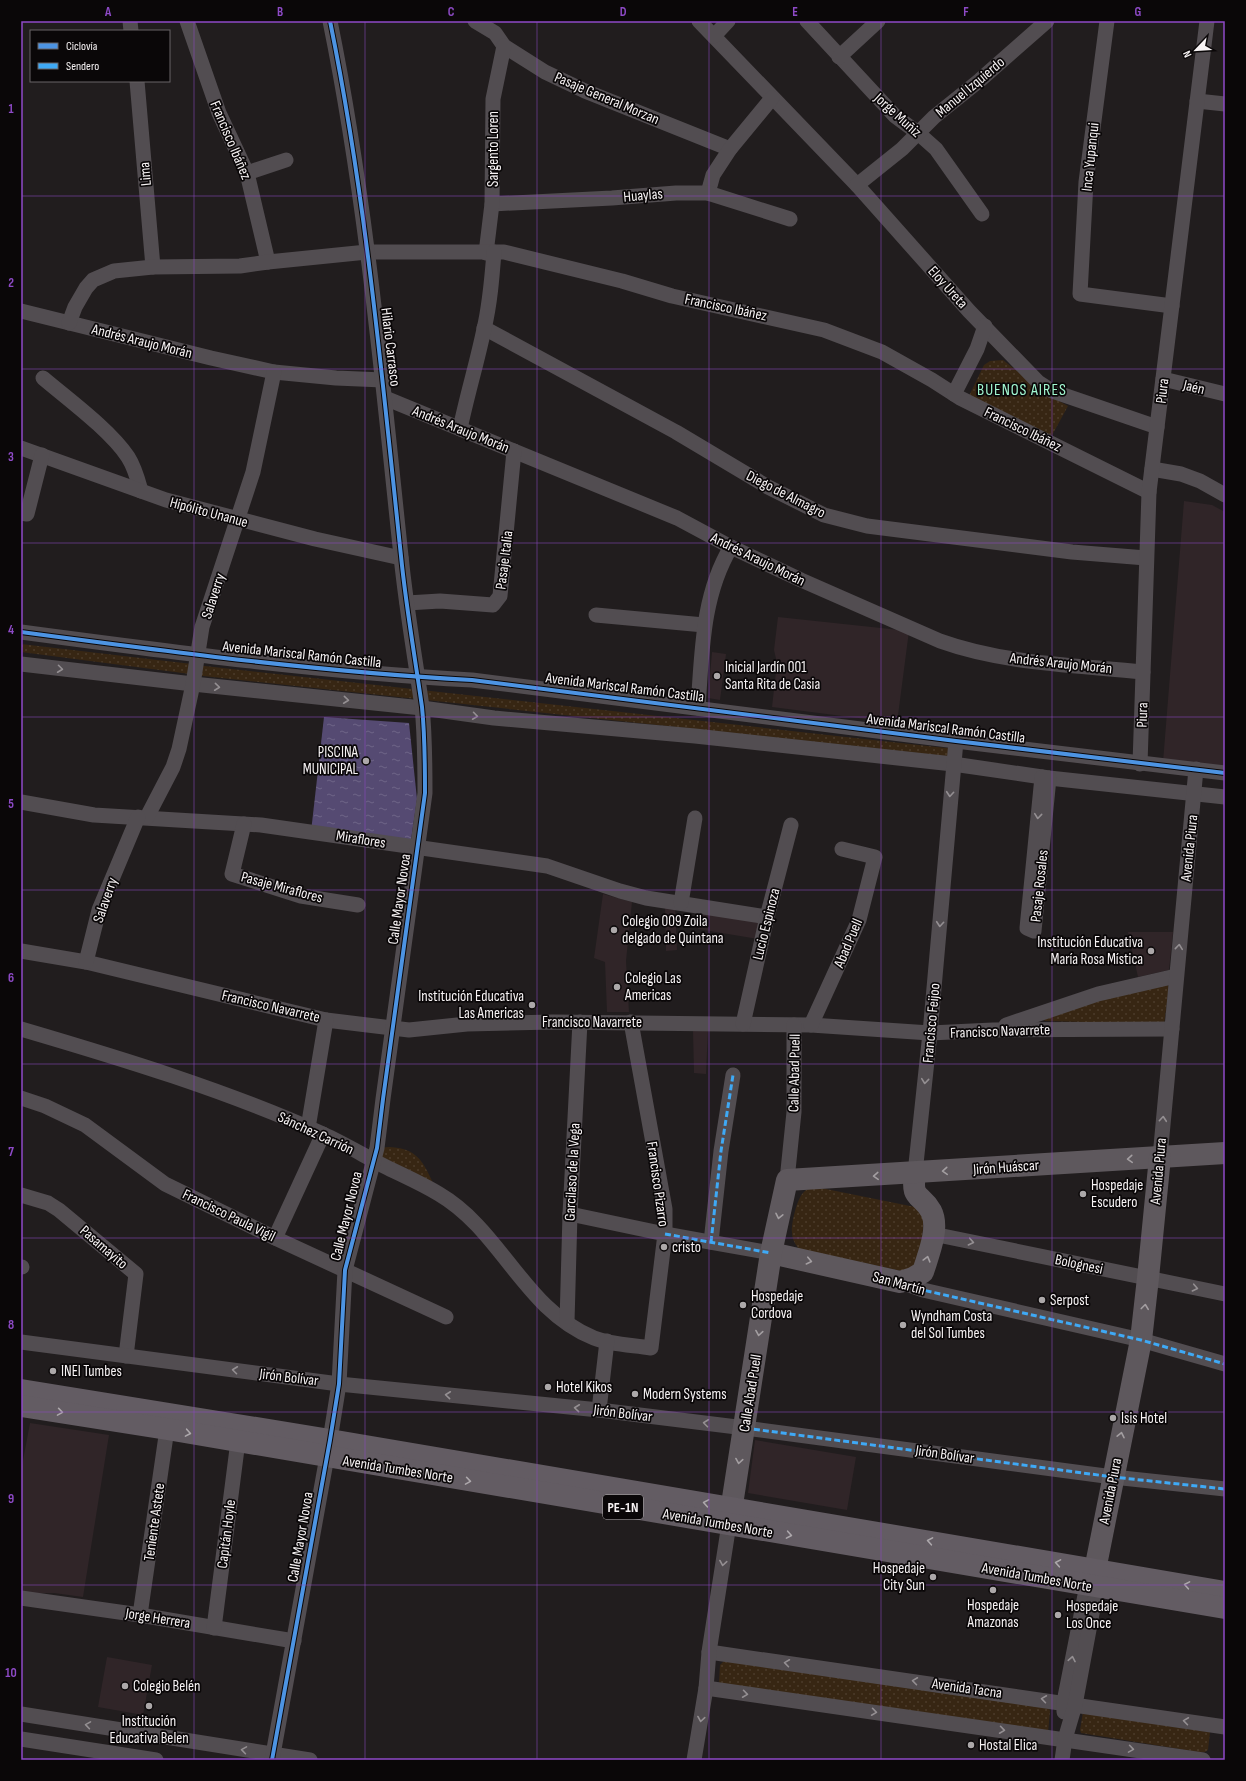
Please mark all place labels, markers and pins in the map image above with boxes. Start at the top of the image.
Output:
place label: Inicial Jardín 001 Santa Rita de Casia [725,658,820,694]
marker: Inicial Jardín 001 Santa Rita de Casia [712,671,722,681]
place label: PISCINA MUNICIPAL [303,743,359,779]
marker: PISCINA MUNICIPAL [361,756,371,766]
place label: Colegio 009 Zoila delgado de Quintana [622,912,724,948]
marker: Colegio 009 Zoila delgado de Quintana [609,925,619,935]
place label: Institución Educativa María Rosa Mística [1037,933,1143,969]
marker: Institución Educativa María Rosa Mística [1146,946,1156,956]
place label: Colegio Las Americas [624,969,681,1005]
marker: Colegio Las Americas [612,982,622,992]
place label: Institución Educativa Las Americas [418,987,524,1023]
marker: Institución Educativa Las Americas [527,1000,537,1010]
place label: Hospedaje Escudero [1091,1176,1143,1212]
marker: Hospedaje Escudero [1078,1189,1088,1199]
place label: cristo [672,1238,701,1257]
marker: cristo [659,1242,669,1252]
place label: Hospedaje Cordova [751,1287,803,1323]
place label: Serpost [1050,1291,1090,1310]
marker: Serpost [1037,1295,1047,1305]
marker: Hospedaje Cordova [738,1300,748,1310]
place label: Wyndham Costa del Sol Tumbes [911,1307,993,1343]
marker: Wyndham Costa del Sol Tumbes [898,1320,908,1330]
place label: INEI Tumbes [61,1362,122,1381]
marker: INEI Tumbes [48,1366,58,1376]
place label: Hotel Kikos [556,1378,612,1397]
marker: Hotel Kikos [543,1382,553,1392]
place label: Modern Systems [643,1385,727,1404]
marker: Modern Systems [630,1389,640,1399]
place label: Isis Hotel [1121,1409,1167,1428]
marker: Isis Hotel [1108,1413,1118,1423]
place label: Hospedaje City Sun [873,1559,925,1595]
marker: Hospedaje City Sun [928,1572,938,1582]
marker: Hospedaje Amazonas [988,1585,998,1595]
place label: Hospedaje Amazonas [966,1596,1019,1632]
place label: Hospedaje Los Once [1066,1597,1118,1633]
marker: Hospedaje Los Once [1053,1610,1063,1620]
place label: Colegio Belén [133,1677,201,1696]
marker: Colegio Belén [120,1681,130,1691]
marker: Institución Educativa Belen [144,1701,154,1711]
place label: Institución Educativa Belen [109,1712,189,1748]
place label: Hostal Elica [979,1736,1038,1755]
marker: Hostal Elica [966,1740,976,1750]

